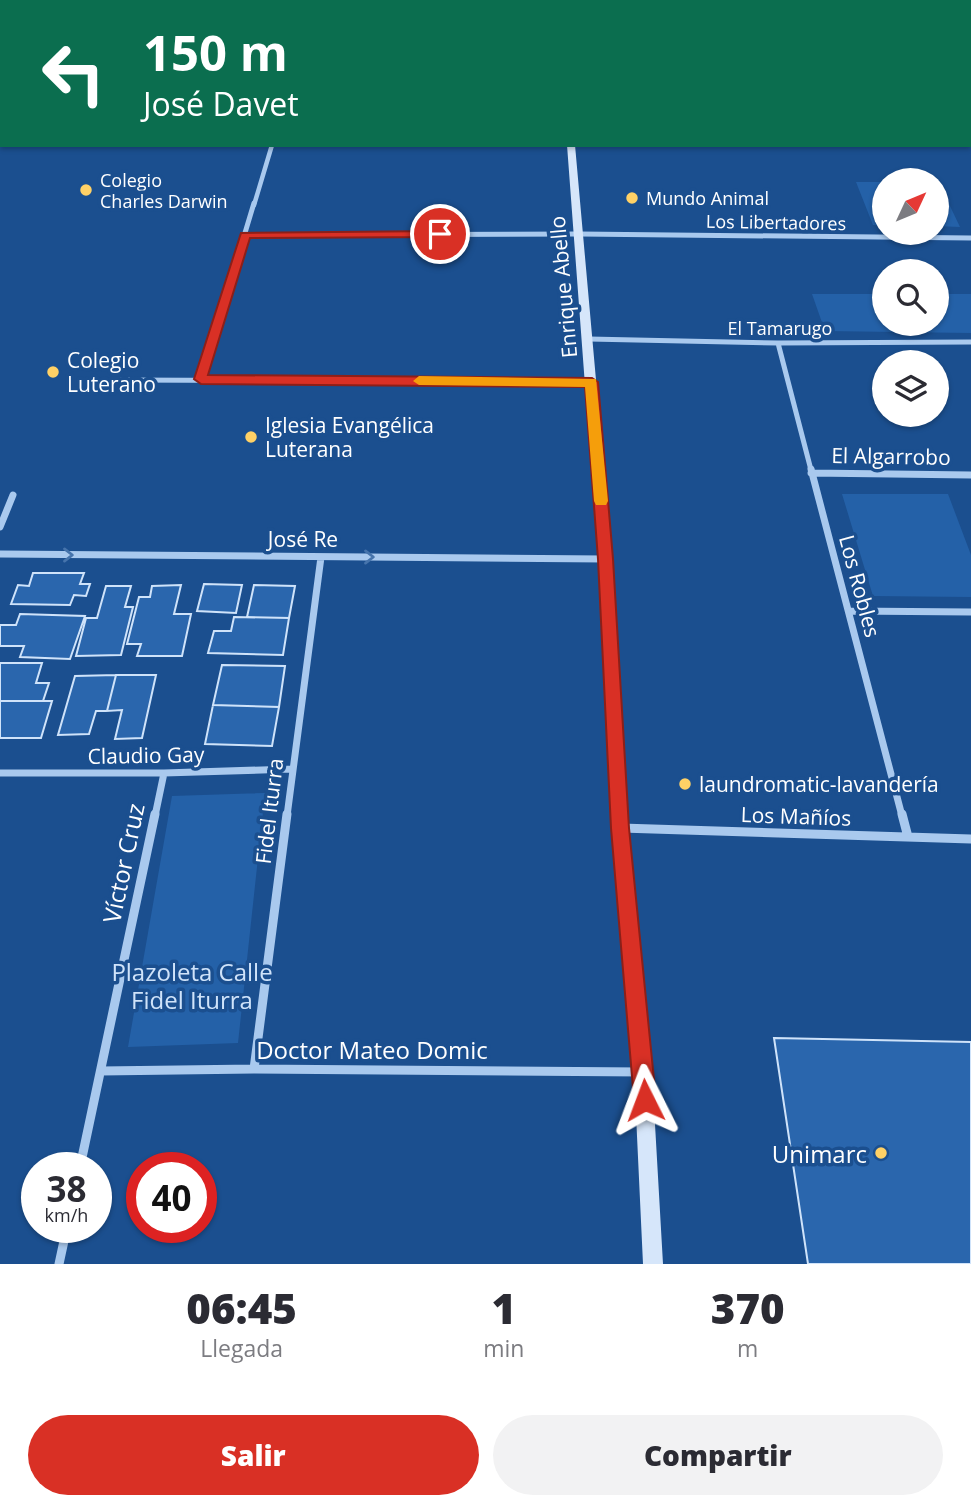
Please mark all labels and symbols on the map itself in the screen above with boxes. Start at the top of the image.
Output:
place label: Colegio Charles Darwin [100,168,228,213]
north arrow [872,168,948,245]
marker: Colegio Charles Darwin [78,182,94,198]
place label: Mundo Animal [646,186,769,210]
marker: Mundo Animal [624,190,640,206]
pin [410,204,470,264]
street label: Los Libertadores [706,209,846,235]
street label: Enrique Abello [543,215,583,359]
street label: El Tamarugo [728,316,832,340]
place label: Colegio Luterano [67,346,156,398]
marker: Colegio Luterano [45,364,61,380]
place label: Iglesia Evangélica Luterana [265,411,434,463]
marker: Iglesia Evangélica Luterana [243,429,259,445]
street label: El Algarrobo [831,441,951,471]
street label: José Re [266,525,338,553]
street label: Los Robles [833,532,887,640]
one-way arrow [63,547,74,563]
one-way arrow [364,549,375,565]
street label: Claudio Gay [87,740,205,770]
street label: Fidel Iturra [249,756,289,866]
place label: laundromatic-lavandería [699,770,939,798]
marker: laundromatic-lavandería [677,776,693,792]
street label: Víctor Cruz [94,800,152,926]
street label: Los Mañíos [740,800,852,832]
park label: Plazoleta Calle Fidel Iturra [111,955,273,1016]
street label: Doctor Mateo Domic [256,1033,488,1066]
position arrow [608,1063,682,1137]
place label: Unimarc [772,1137,867,1170]
marker: Unimarc [873,1145,889,1161]
speed limit sign: 40 [126,1152,217,1243]

